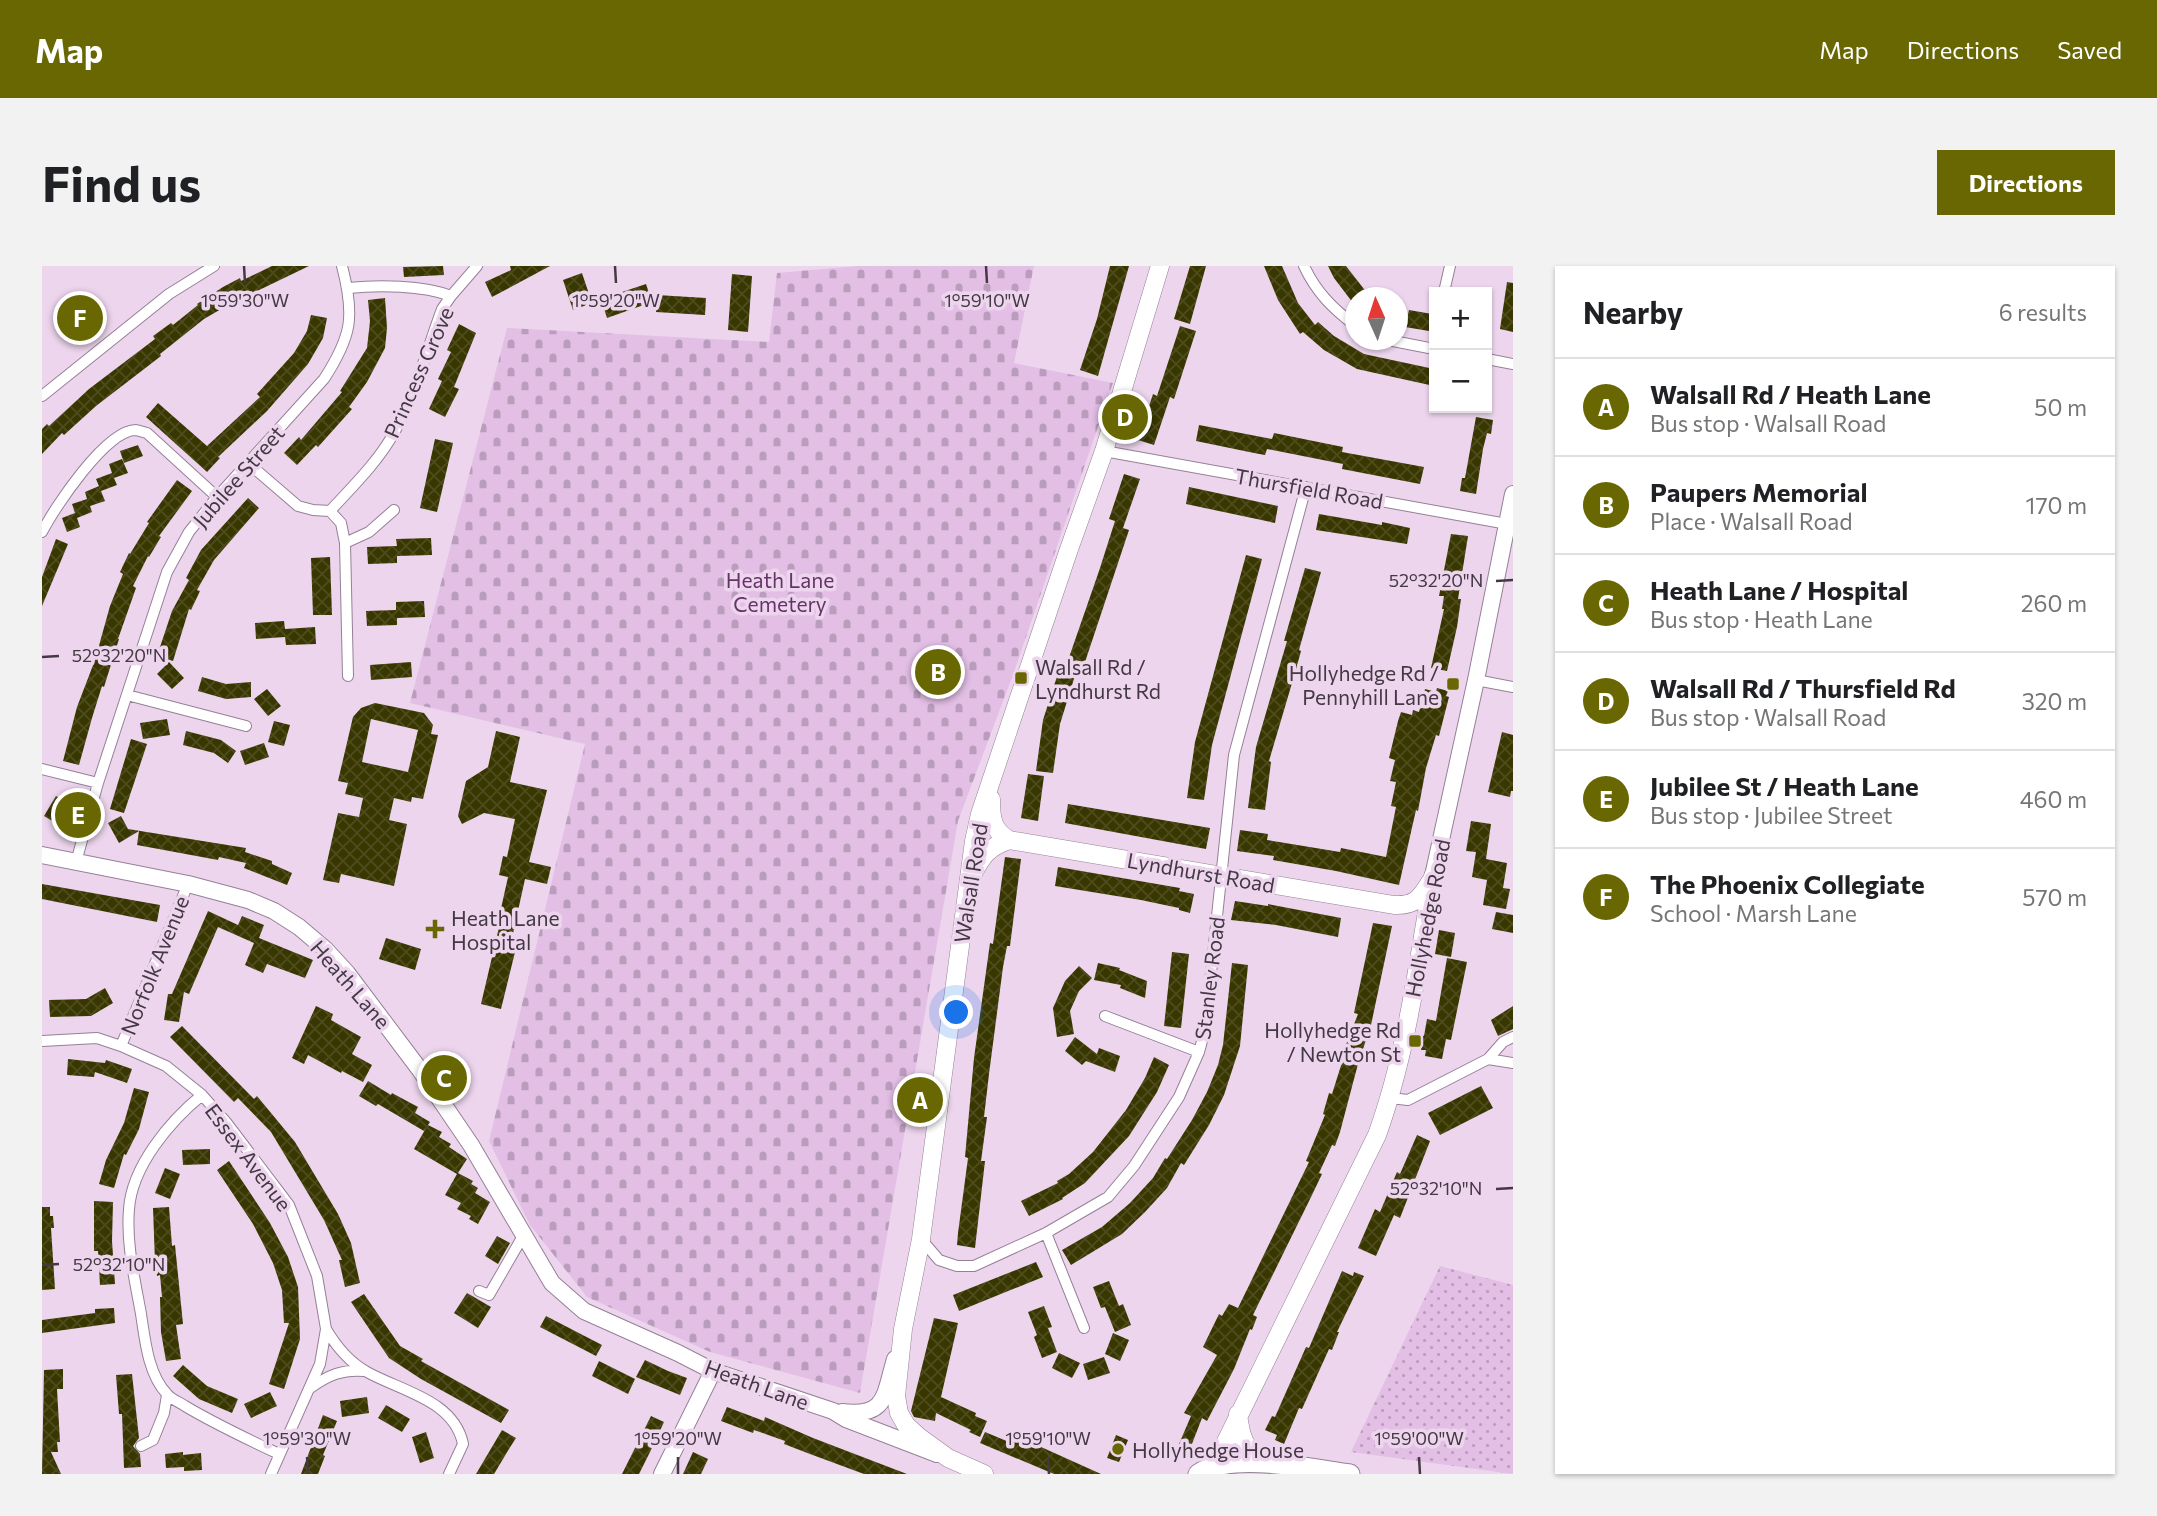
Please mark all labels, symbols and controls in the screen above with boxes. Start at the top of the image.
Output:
text: Map [35,29,103,70]
text: Map [1819,35,1869,64]
text: Directions [1907,35,2019,64]
text: Saved [2057,35,2122,64]
button: Directions [1937,150,2115,215]
text: Find us [42,152,201,212]
north arrow [1345,287,1408,350]
map controls [1429,287,1492,413]
button: + [1429,287,1492,350]
text: 1°59'30"W [201,289,289,311]
text: 1°59'20"W [572,289,660,311]
text: 1°59'10"W [944,289,1030,311]
pin: F [57,292,103,344]
text: Nearby [1583,293,1683,330]
text: 6 results [1999,298,2087,326]
street label: Princess Grove [378,303,458,441]
button: − [1429,350,1492,413]
text: Walsall Rd / Heath Lane [1650,378,1931,409]
pin: D [1102,391,1148,443]
text: A [1598,393,1614,421]
text: 50 m [2034,393,2087,421]
text: Bus stop · Walsall Road [1650,409,1886,437]
street label: Jubilee Street [187,420,289,532]
street label: Thursfield Road [1233,463,1385,513]
text: Paupers Memorial [1650,476,1868,507]
text: B [1598,491,1614,519]
text: 170 m [2026,491,2087,519]
text: Place · Walsall Road [1650,507,1852,535]
park label: Heath Lane Cemetery [726,567,834,616]
text: 52°32'20"N [1389,569,1483,591]
text: Heath Lane / Hospital [1650,574,1908,605]
text: C [1598,589,1614,617]
text: 260 m [2021,589,2087,617]
text: Bus stop · Heath Lane [1650,605,1873,633]
text: 52°32'20"N [72,644,166,666]
pin: B [915,646,961,698]
place label: Walsall Rd / Lyndhurst Rd [1035,654,1161,703]
place label: Hollyhedge Rd / Pennyhill Lane [1289,660,1439,709]
marker: Walsall Rd / Lyndhurst Rd [1013,670,1029,686]
text: Walsall Rd / Thursfield Rd [1650,672,1956,703]
marker: Hollyhedge Rd / Pennyhill Lane [1445,676,1461,692]
text: D [1598,687,1614,715]
text: 320 m [2022,687,2087,715]
text: Bus stop · Walsall Road [1650,703,1886,731]
text: Jubilee St / Heath Lane [1650,770,1919,801]
text: E [1599,785,1613,813]
text: 460 m [2020,785,2087,813]
pin: E [55,789,101,841]
text: Bus stop · Jubilee Street [1650,801,1892,829]
street label: Walsall Road [948,821,992,945]
street label: Hollyhedge Road [1399,837,1455,999]
street label: Lyndhurst Road [1125,847,1277,897]
text: The Phoenix Collegiate [1650,868,1925,899]
text: F [1599,883,1613,911]
text: 570 m [2022,883,2087,911]
street label: Norfolk Avenue [115,892,193,1038]
text: School · Marsh Lane [1650,899,1857,927]
place label: Heath Lane Hospital [451,905,560,954]
street label: Stanley Road [1189,915,1229,1041]
marker: Heath Lane Hospital [425,919,445,939]
street label: Heath Lane [306,935,396,1033]
your location [939,995,973,1029]
place label: Hollyhedge Rd / Newton St [1264,1017,1401,1066]
marker: Hollyhedge Rd / Newton St [1407,1033,1423,1049]
pin: C [421,1052,467,1104]
pin: A [897,1074,943,1126]
street label: Essex Avenue [201,1098,297,1216]
text: 52°32'10"N [1390,1177,1482,1199]
text: 52°32'10"N [73,1253,165,1275]
street label: Heath Lane [702,1354,812,1414]
text: 1°59'30"W [263,1427,351,1449]
text: 1°59'20"W [634,1427,722,1449]
text: 1°59'10"W [1005,1427,1091,1449]
text: 1°59'00"W [1374,1427,1464,1449]
place label: Hollyhedge House [1132,1437,1304,1462]
marker: Hollyhedge House [1110,1441,1126,1457]

